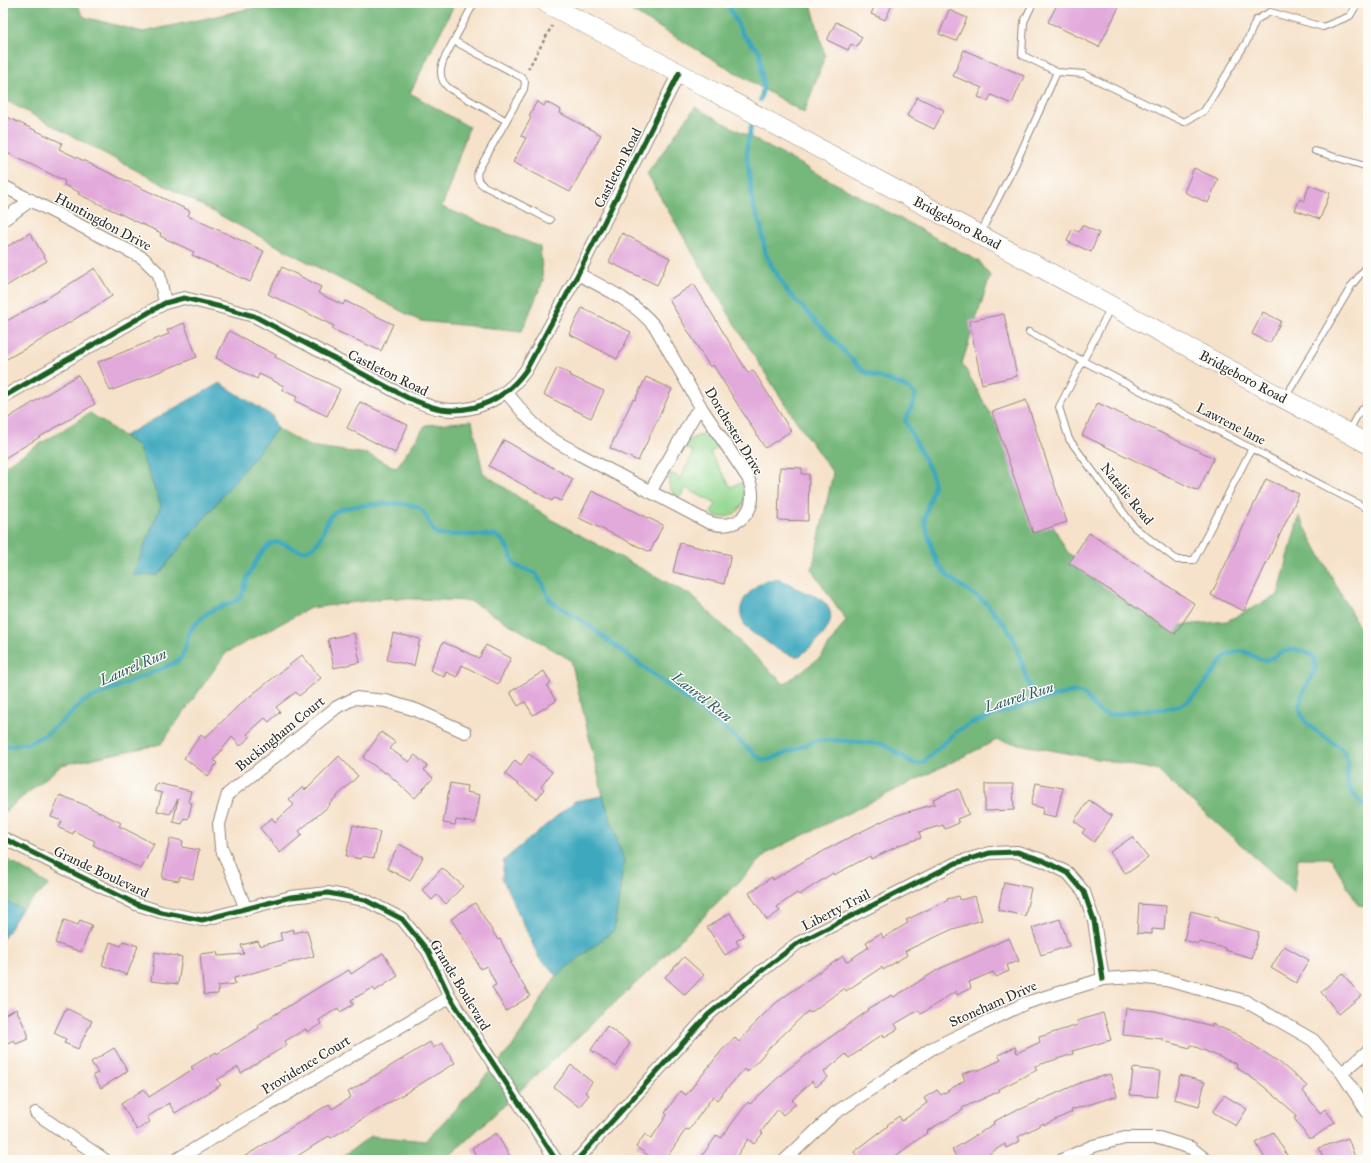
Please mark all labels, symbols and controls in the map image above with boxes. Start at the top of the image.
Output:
street label: Castleton Road [591,125,645,211]
street label: Huntingdon Drive [52,189,154,255]
street label: Bridgeboro Road [910,193,1004,253]
street label: Castleton Road [345,346,431,400]
street label: Bridgeboro Road [1196,347,1290,407]
street label: Dorchester Drive [701,384,767,478]
street label: Lawrene lane [1193,399,1269,449]
street label: Natalie Road [1097,460,1157,528]
water label: Laurel Run [96,645,169,690]
water label: Laurel Run [668,667,736,726]
water label: Laurel Run [981,678,1056,716]
street label: Buckingham Court [232,693,328,775]
street label: Grande Boulevard [51,843,151,901]
street label: Liberty Trail [799,885,873,935]
street label: Grande Boulevard [426,936,494,1034]
street label: Stoneham Drive [946,977,1040,1031]
street label: Providence Court [259,1032,353,1098]

